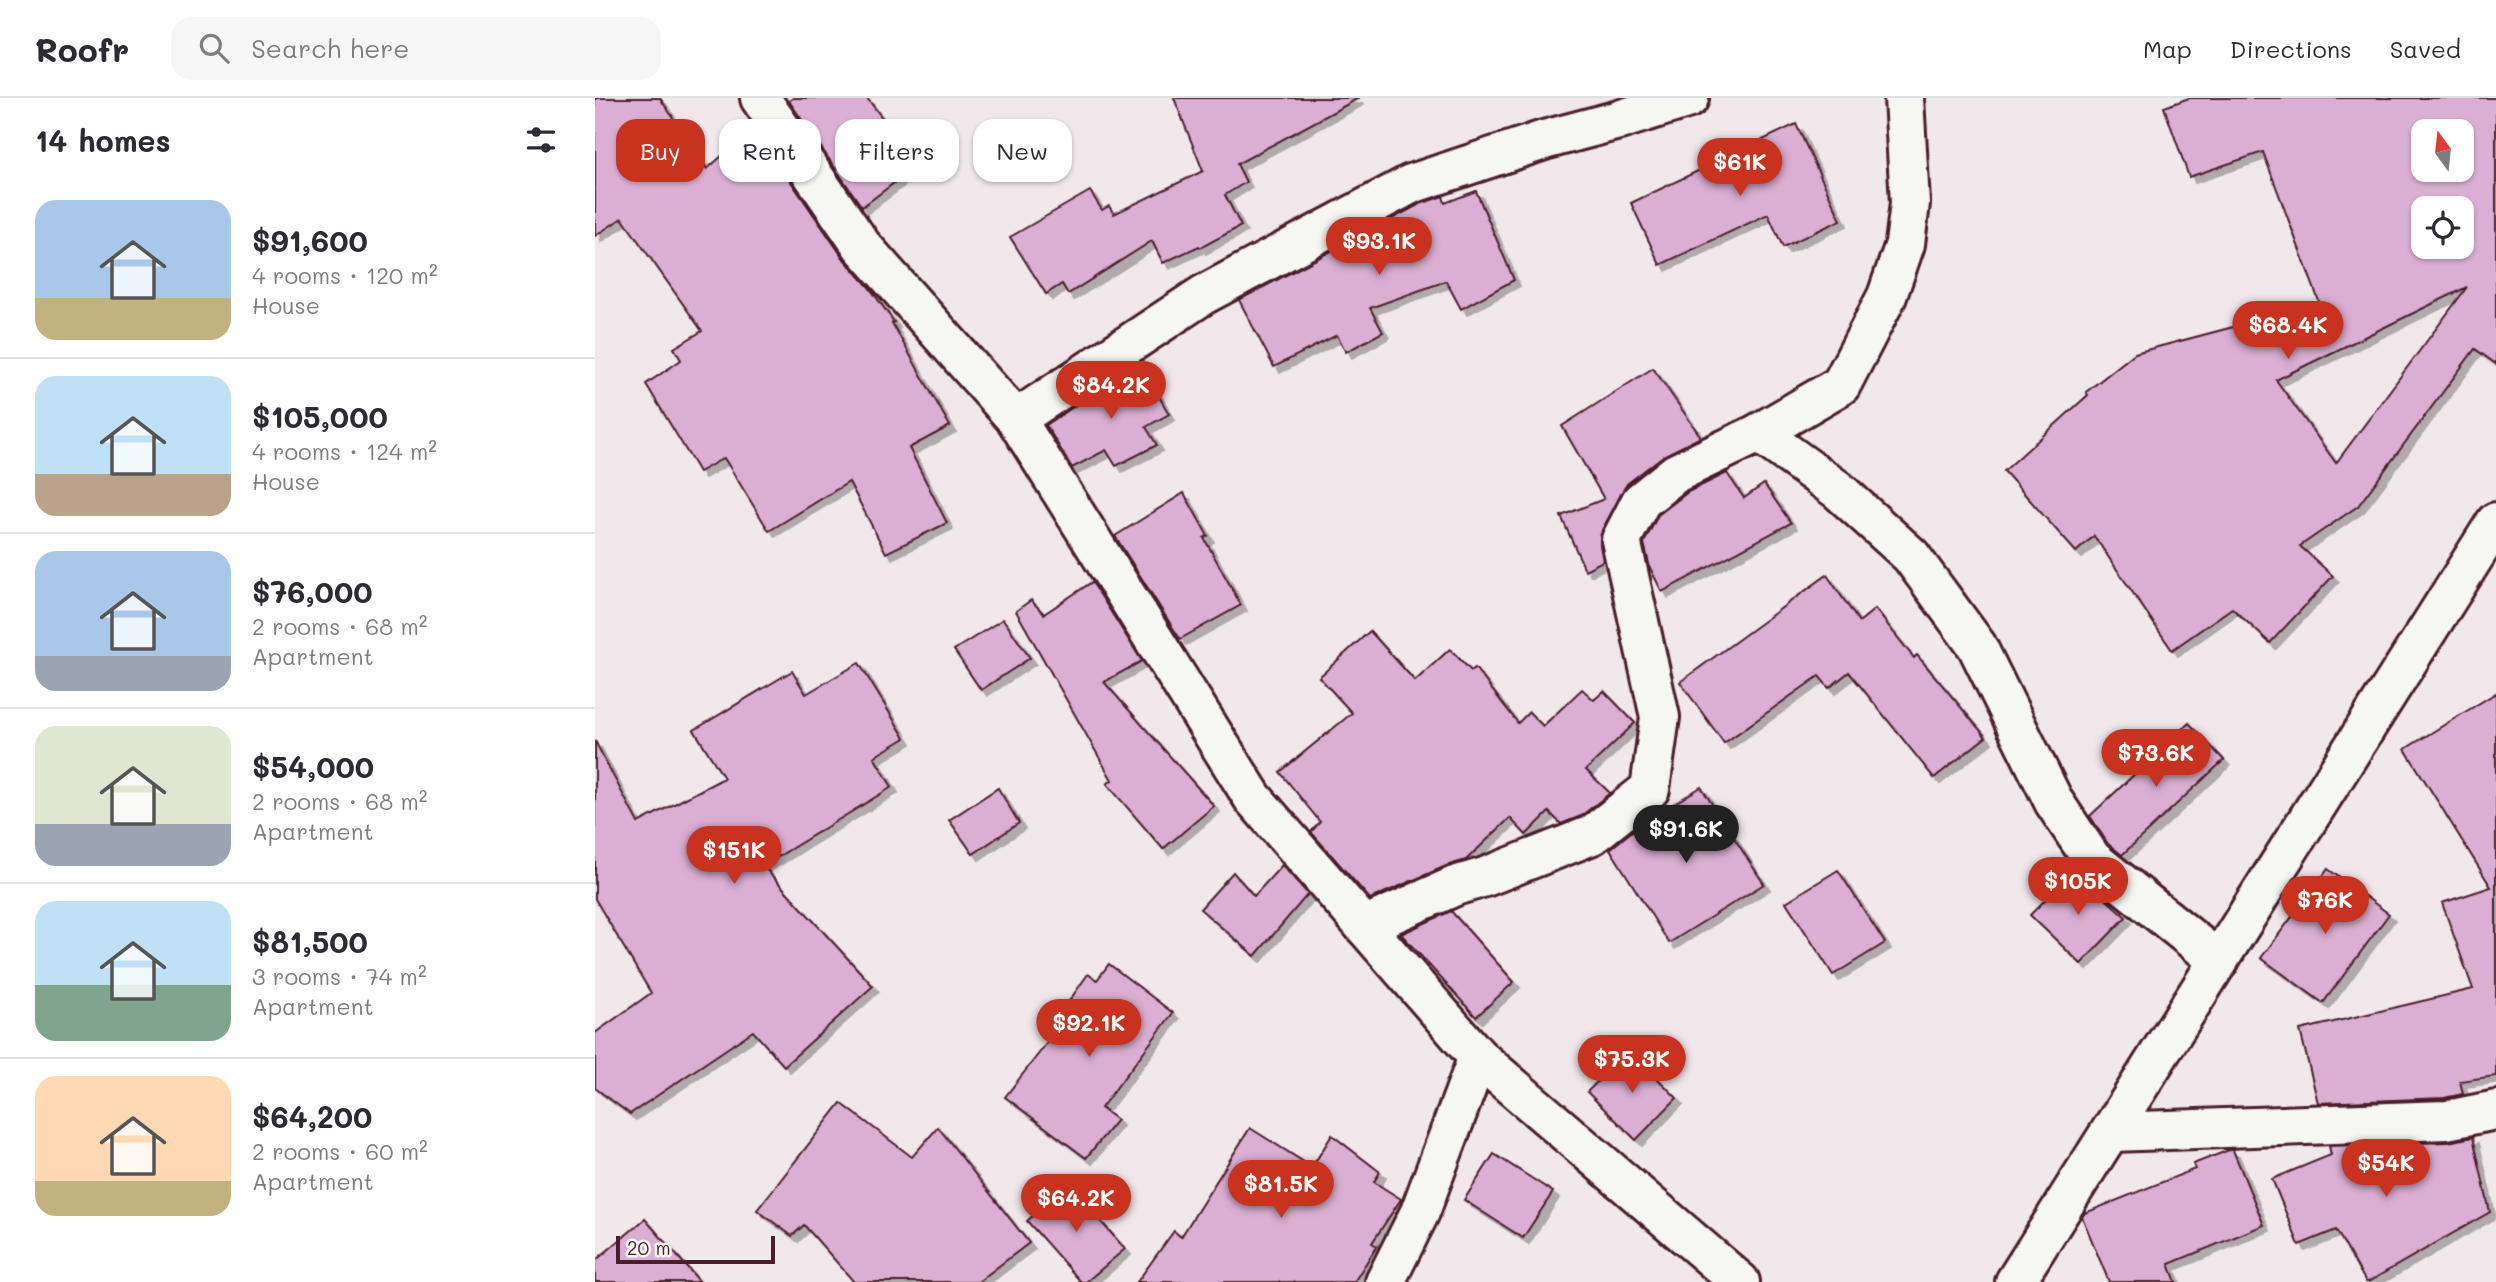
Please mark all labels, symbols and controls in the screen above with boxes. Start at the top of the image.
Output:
search box [171,17,661,80]
text: Roofr [35,27,129,70]
icon: search [195,29,233,67]
text: Search here [251,31,409,65]
text: Map [2143,33,2192,64]
text: Directions [2230,33,2352,64]
text: Saved [2390,33,2461,64]
chip: Buy [616,119,705,182]
chip: Rent [719,119,821,182]
chip: Filters [835,119,959,182]
chip: New [973,119,1072,182]
north arrow [2411,119,2475,182]
map controls [2411,119,2474,259]
text: 14 homes [35,120,171,160]
icon: filters [522,121,560,159]
pin: $61K [1699,139,1781,198]
text: $61K [1713,146,1767,176]
button: locate [2411,196,2474,259]
pin: $93.1K [1322,218,1436,277]
text: $91,600 [252,220,368,260]
text: $93.1K [1342,225,1416,255]
icon: home [91,228,175,312]
text: 4 rooms · 120 m² [252,260,438,290]
text: House [252,290,320,320]
pin: $68.4K [2231,302,2345,361]
text: $68.4K [2248,309,2328,339]
pin: $84.2K [1054,362,1168,421]
text: $84.2K [1072,369,1150,399]
text: $105,000 [252,396,388,436]
icon: home [91,404,175,488]
text: 4 rooms · 124 m² [252,436,437,466]
text: House [252,466,320,496]
text: $76,000 [252,571,372,611]
icon: home [91,579,175,663]
text: 2 rooms · 68 m² [252,611,427,641]
text: Apartment [252,641,374,671]
pin: $73.6K [2099,730,2213,789]
text: $73.6K [2118,737,2194,767]
text: $54,000 [252,746,374,786]
icon: home [91,754,175,838]
text: 2 rooms · 68 m² [252,786,427,816]
pin: $91.6K [1629,806,1743,865]
text: $91.6K [1649,813,1723,843]
text: Apartment [252,816,374,846]
pin: $151K [685,826,783,886]
text: $151K [702,834,766,864]
pin: $105K [2029,858,2127,917]
text: $105K [2044,865,2112,895]
pin: $76K [2284,876,2366,936]
text: $76K [2297,884,2353,914]
text: $81,500 [252,921,368,961]
icon: home [91,929,175,1013]
text: 3 rooms · 74 m² [252,961,427,991]
text: Apartment [252,991,374,1021]
pin: $92.1K [1032,1000,1146,1059]
text: $92.1K [1052,1007,1126,1037]
pin: $75.3K [1575,1035,1689,1095]
text: $75.3K [1594,1043,1670,1073]
text: $64,200 [252,1096,372,1136]
icon: home [91,1104,175,1188]
text: 2 rooms · 60 m² [252,1136,428,1166]
pin: $54K [2345,1140,2427,1199]
text: $54K [2357,1147,2415,1177]
pin: $81.5K [1224,1160,1338,1220]
text: Apartment [252,1166,374,1196]
text: $81.5K [1244,1168,1318,1198]
pin: $64.2K [1019,1174,1133,1234]
text: $64.2K [1037,1182,1115,1212]
scale bar [616,1233,775,1265]
text: 20 m [627,1235,671,1260]

